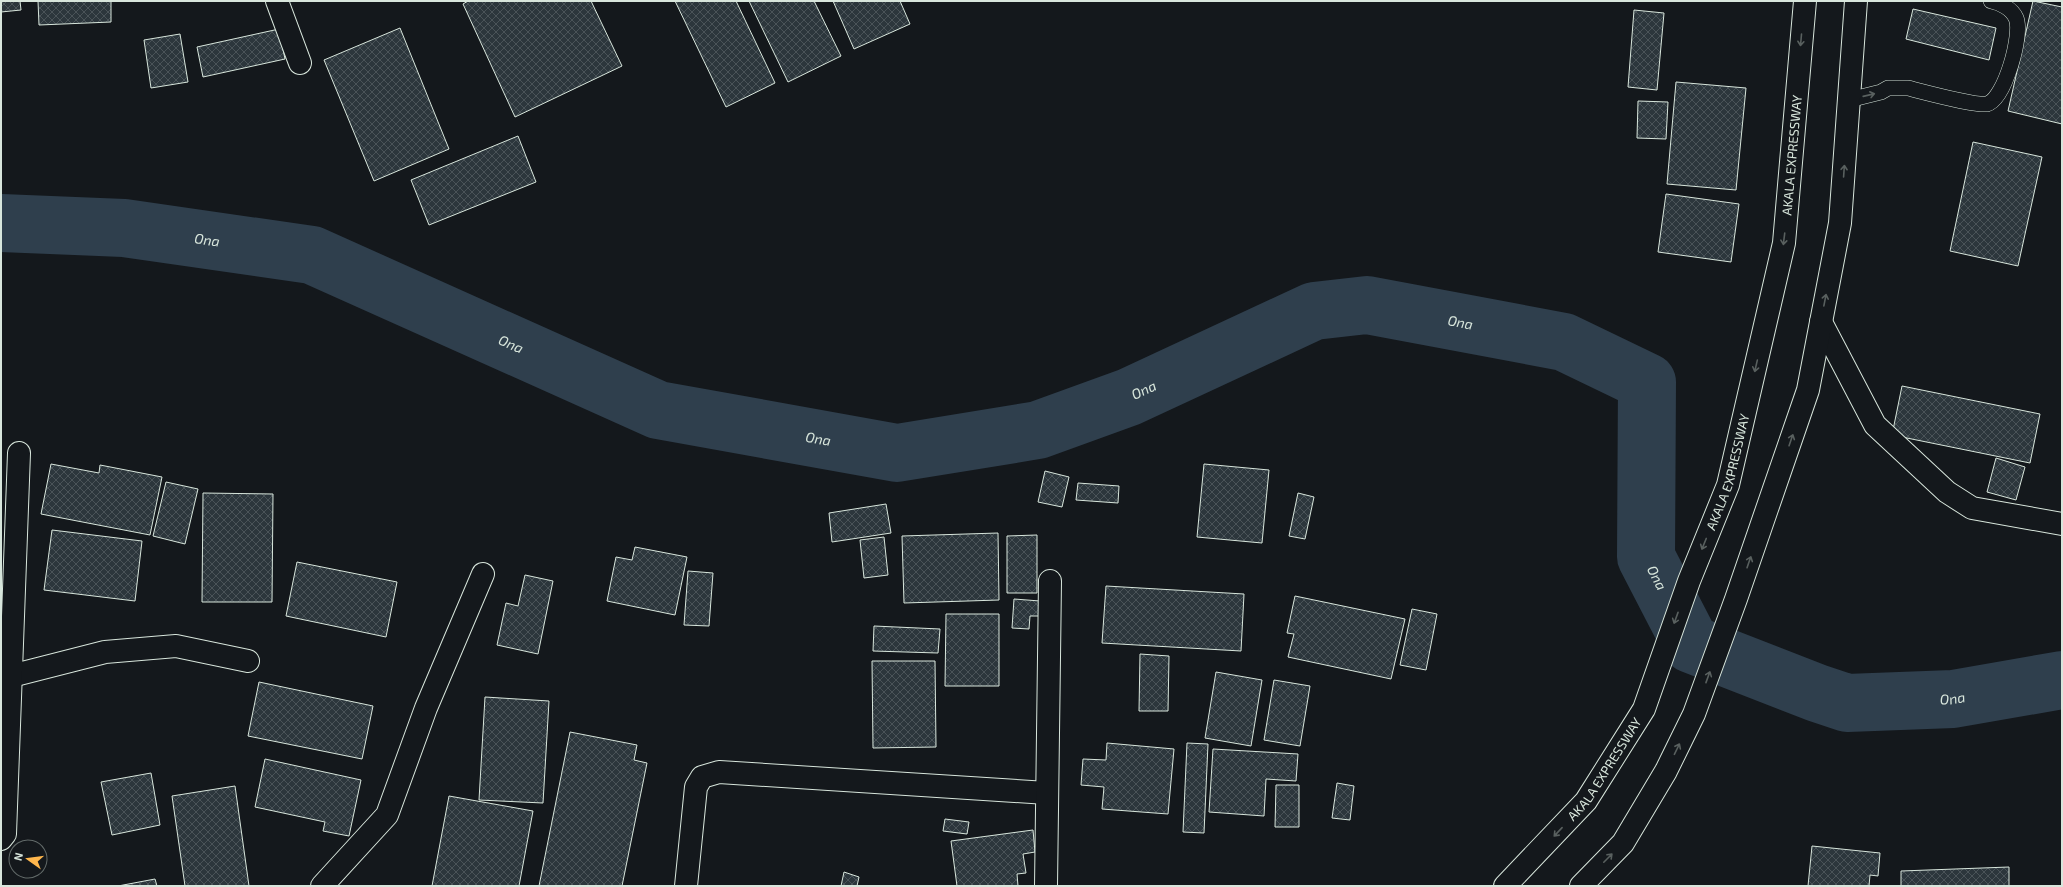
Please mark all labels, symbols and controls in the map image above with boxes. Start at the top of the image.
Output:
one-way arrow [1798,33,1805,46]
one-way arrow [1862,91,1875,99]
street label: AKALA EXPRESSWAY [1778,94,1805,216]
one-way arrow [1840,165,1847,178]
water label: Ona [193,229,221,250]
one-way arrow [1781,232,1788,245]
one-way arrow [1821,294,1829,307]
water label: Ona [1446,311,1475,333]
water label: Ona [496,331,526,357]
one-way arrow [1751,359,1759,372]
water label: Ona [1128,377,1159,403]
street label: AKALA EXPRESSWAY [1703,412,1752,532]
water label: Ona [804,428,832,449]
one-way arrow [1788,434,1796,446]
one-way arrow [1700,538,1708,550]
one-way arrow [1746,556,1753,569]
water label: Ona [1644,562,1671,593]
one-way arrow [1672,611,1680,623]
one-way arrow [1704,671,1712,683]
water label: Ona [1940,688,1966,708]
street label: AKALA EXPRESSWAY [1564,714,1645,824]
one-way arrow [1674,743,1681,755]
one-way arrow [1553,827,1562,837]
north arrow [8,839,48,879]
text: N [11,851,25,862]
one-way arrow [1603,853,1613,863]

